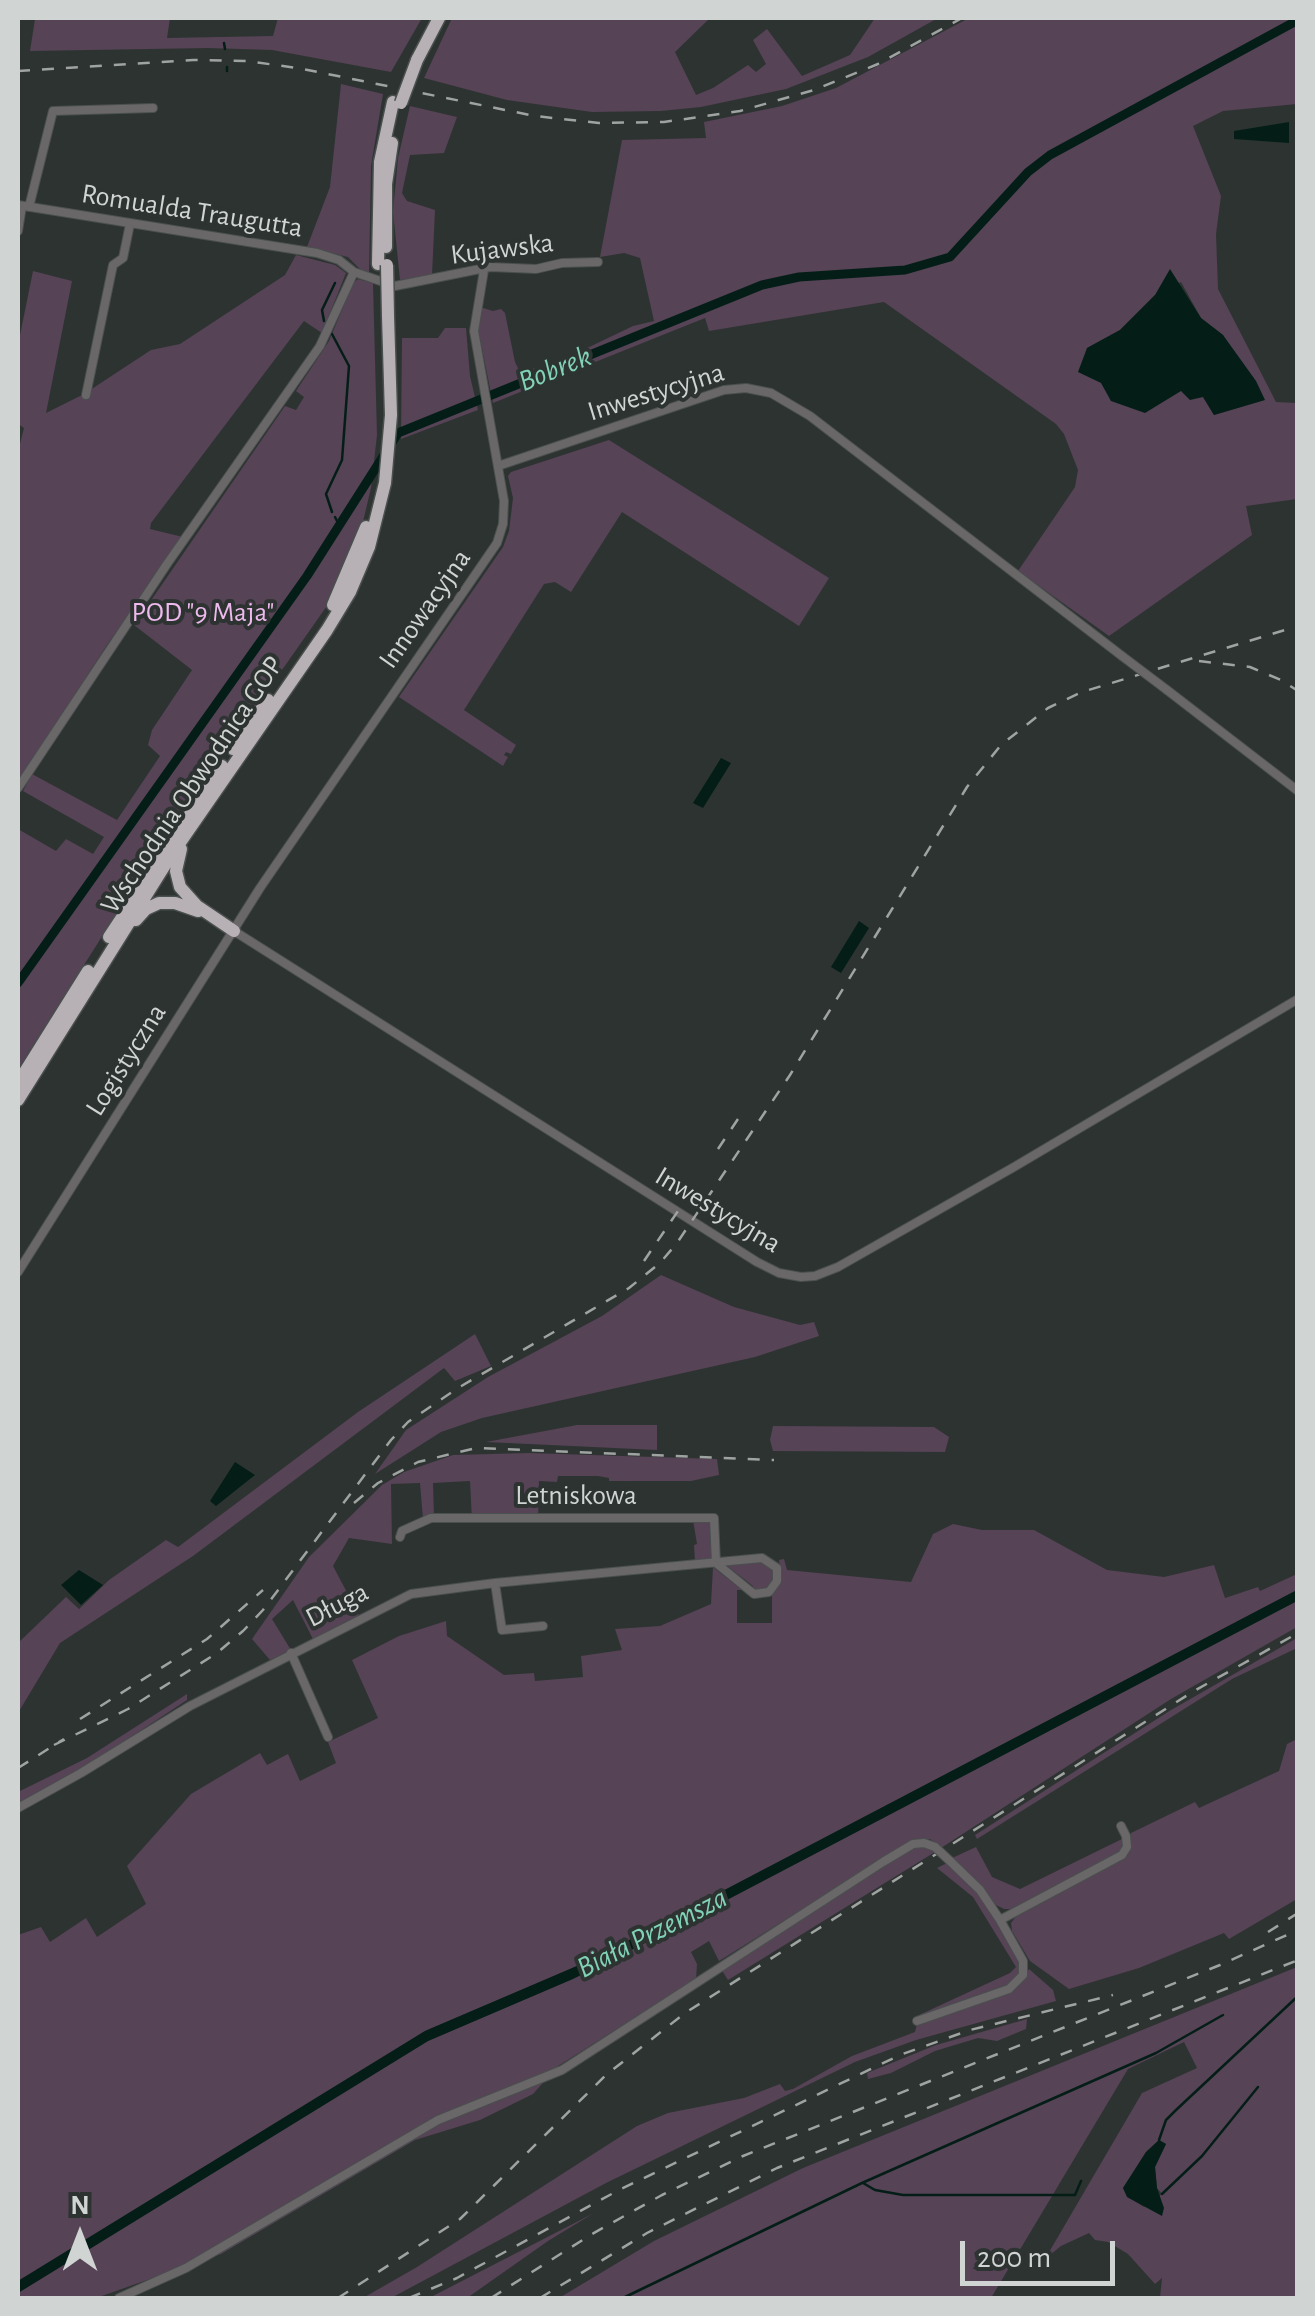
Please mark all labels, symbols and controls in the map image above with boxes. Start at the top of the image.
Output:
street label: Romualda Traugutta [79,177,305,245]
street label: Kujawska [449,226,555,272]
water label: Bobrek [513,338,597,400]
street label: Inwestycyjna [584,355,728,429]
street label: Innowacyjna [372,543,478,675]
park label: POD "9 Maja" [132,596,274,630]
street label: Wschodnia Obwodnica GOP [93,650,291,920]
street label: Logistyczna [78,998,174,1122]
street label: Inwestycyjna [649,1159,787,1261]
street label: Letniskowa [515,1479,637,1513]
street label: Długa [300,1575,374,1635]
water label: Biała Przemsza [571,1880,733,1986]
north arrow [30,2186,130,2286]
text: N [70,2192,90,2220]
scale bar [965,2221,1120,2283]
text: 200 m [977,2243,1051,2273]

